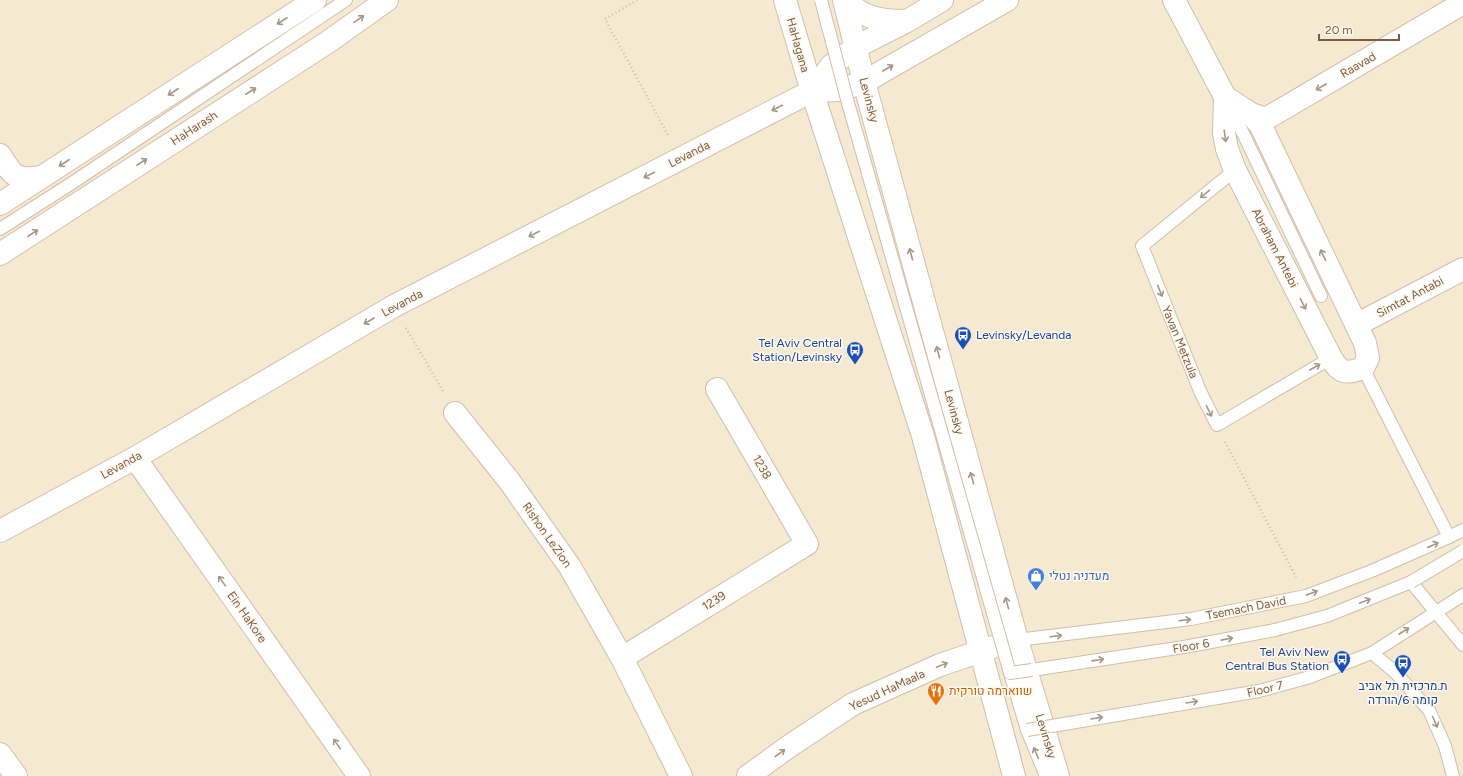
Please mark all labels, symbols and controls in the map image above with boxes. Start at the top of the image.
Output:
one-way arrow [354,15,365,23]
street label: HaHagana [784,16,812,74]
scale bar [1319,16,1399,42]
one-way arrow [277,17,288,25]
text: 20 m [1325,23,1353,37]
street label: Raavad [1338,49,1378,81]
one-way arrow [882,64,894,72]
street label: Levinsky [856,76,882,125]
one-way arrow [1315,83,1327,91]
one-way arrow [245,87,256,95]
one-way arrow [168,88,179,96]
one-way arrow [771,105,783,113]
street label: HaHarash [168,108,220,148]
one-way arrow [1221,129,1229,142]
street label: Levanda [666,138,712,170]
one-way arrow [136,158,147,166]
one-way arrow [58,159,70,167]
one-way arrow [643,171,655,179]
one-way arrow [1200,190,1210,199]
street label: Abraham Antebi [1249,206,1301,290]
one-way arrow [27,228,39,236]
one-way arrow [528,231,540,238]
one-way arrow [907,247,914,260]
one-way arrow [1319,250,1326,262]
street label: Simtat Antabi [1374,274,1446,320]
one-way arrow [1156,284,1164,296]
street label: Levanda [379,286,425,320]
one-way arrow [1300,298,1307,310]
street label: Yavan Metzula [1159,304,1201,380]
one-way arrow [363,317,375,325]
bus stop icon: Levinsky/Levanda [953,325,973,350]
place label: Levinsky/Levanda [976,328,1071,342]
place label: Tel Aviv Central Station/Levinsky [752,336,843,364]
bus stop icon: Tel Aviv Central Station/Levinsky [845,340,865,365]
one-way arrow [934,346,941,359]
one-way arrow [1308,363,1320,371]
street label: Levinsky [941,388,967,437]
one-way arrow [1206,405,1214,417]
street label: Levanda [98,448,144,482]
street label: 1238 [750,452,774,482]
one-way arrow [968,471,976,484]
street label: Rishon LeZion [519,500,575,570]
one-way arrow [1426,540,1438,548]
shop icon: מעדניה נטלי [1026,566,1046,591]
place label: מעדניה נטלי [1049,569,1109,583]
one-way arrow [218,575,226,586]
street label: 1239 [700,588,728,614]
street label: Ein HaKore [224,589,270,646]
one-way arrow [1306,589,1318,597]
street label: Tsemach David [1205,593,1287,623]
one-way arrow [1359,596,1371,604]
one-way arrow [1003,597,1010,610]
one-way arrow [1178,616,1191,623]
one-way arrow [1398,627,1410,635]
one-way arrow [1049,632,1062,639]
one-way arrow [1220,635,1233,643]
street label: Floor 6 [1172,636,1211,656]
place label: Tel Aviv New Central Bus Station [1225,645,1330,673]
bus stop icon: Tel Aviv New Central Bus Station [1332,649,1352,674]
bus stop icon: ת.מרכזית תל אביב קומה 6/הורדה [1393,653,1413,678]
one-way arrow [1091,656,1104,664]
one-way arrow [936,660,948,668]
street label: Yesud HaMaala [847,666,927,714]
street label: Floor 7 [1246,678,1285,700]
place label: ת.מרכזית תל אביב קומה 6/הורדה [1359,679,1447,707]
restaurant icon: שווארמה טורקית [926,681,946,706]
place label: שווארמה טורקית [949,684,1032,698]
one-way arrow [1185,698,1198,706]
street label: Levinsky [1033,712,1060,761]
one-way arrow [1090,714,1103,722]
one-way arrow [1431,716,1439,728]
one-way arrow [333,739,341,750]
one-way arrow [1032,747,1040,759]
one-way arrow [774,749,785,757]

